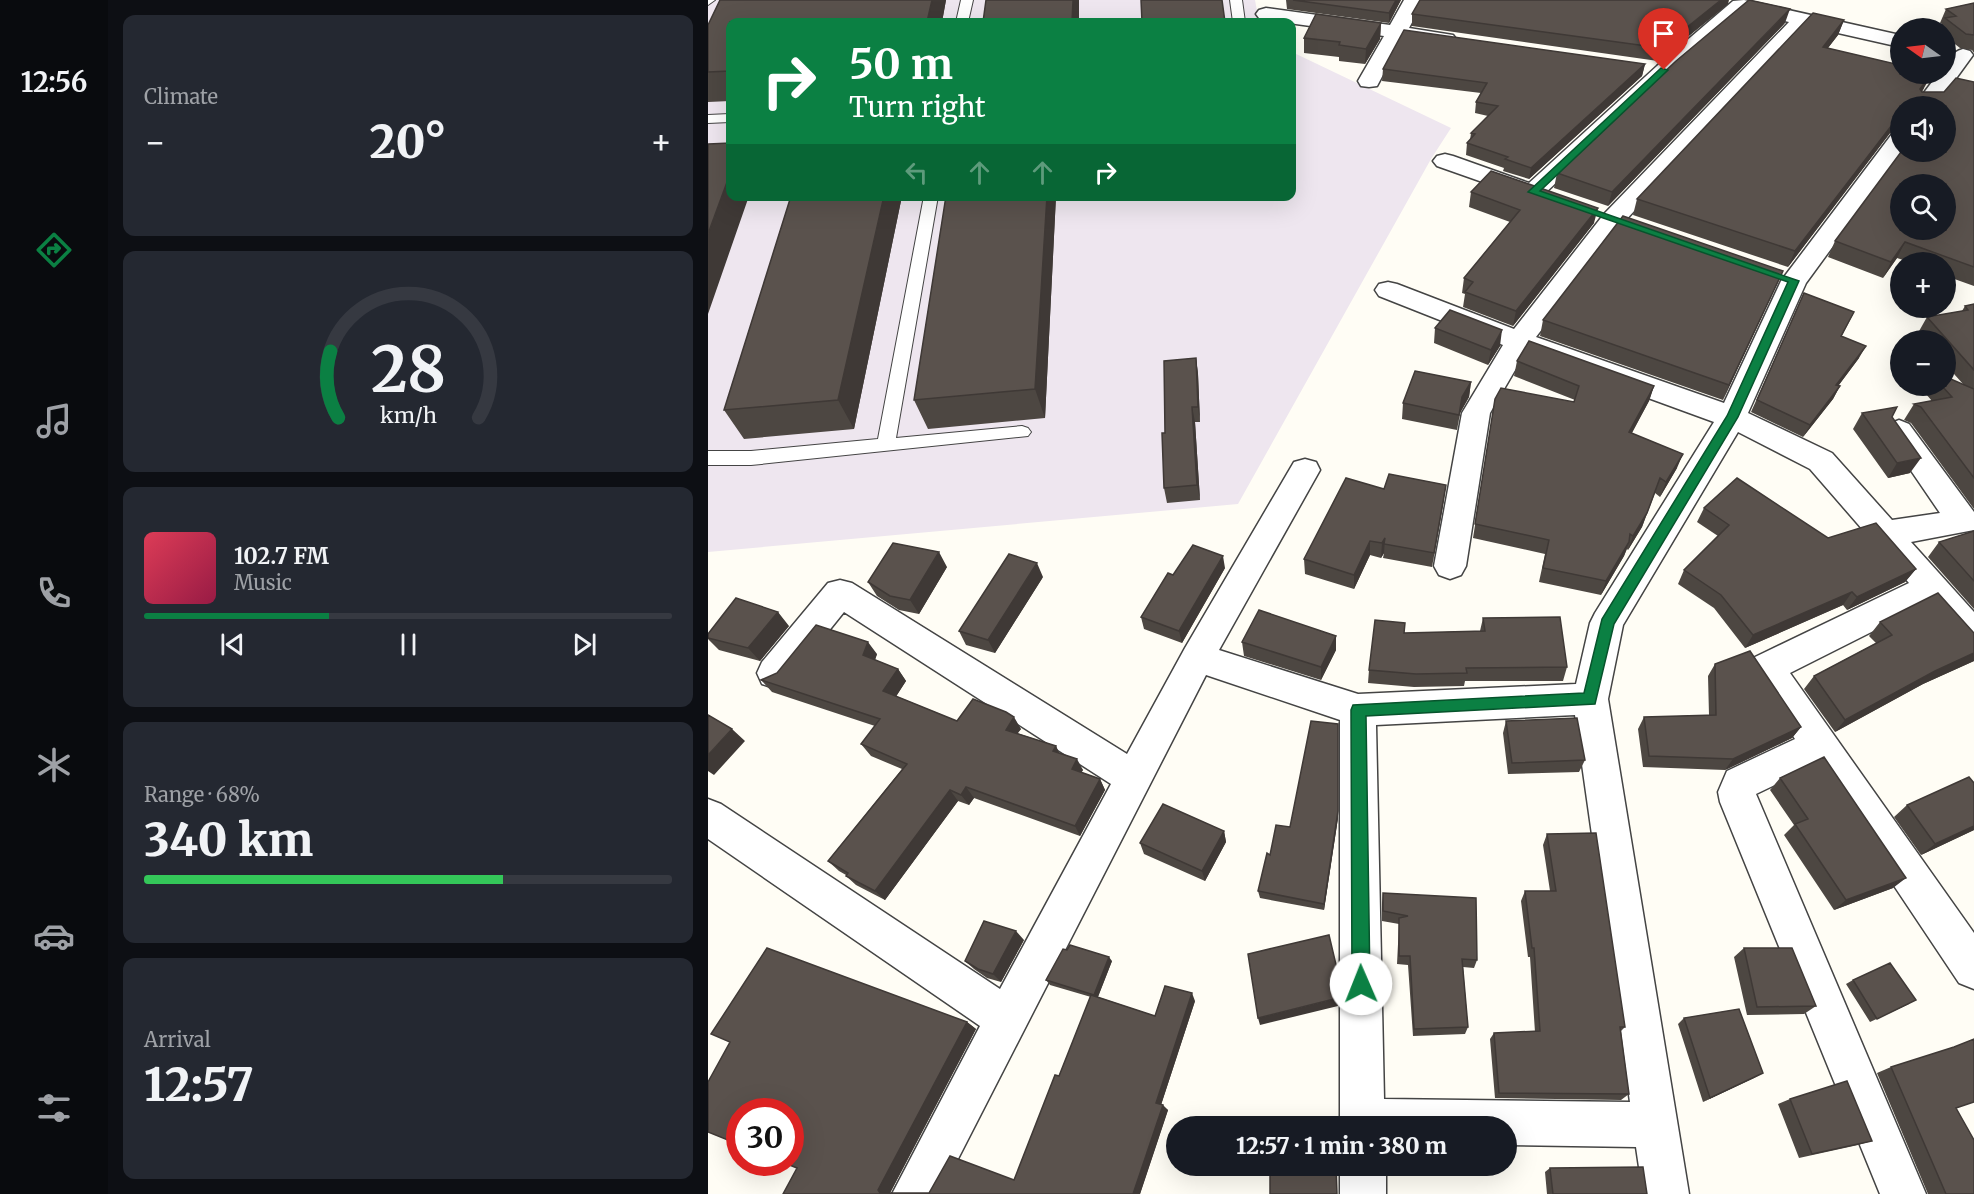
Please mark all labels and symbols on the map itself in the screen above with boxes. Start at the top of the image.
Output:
pin [1638,8,1689,70]
north arrow [1890,18,1956,84]
position arrow [1329,952,1393,1016]
speed limit sign: 30 [726,1098,804,1176]

